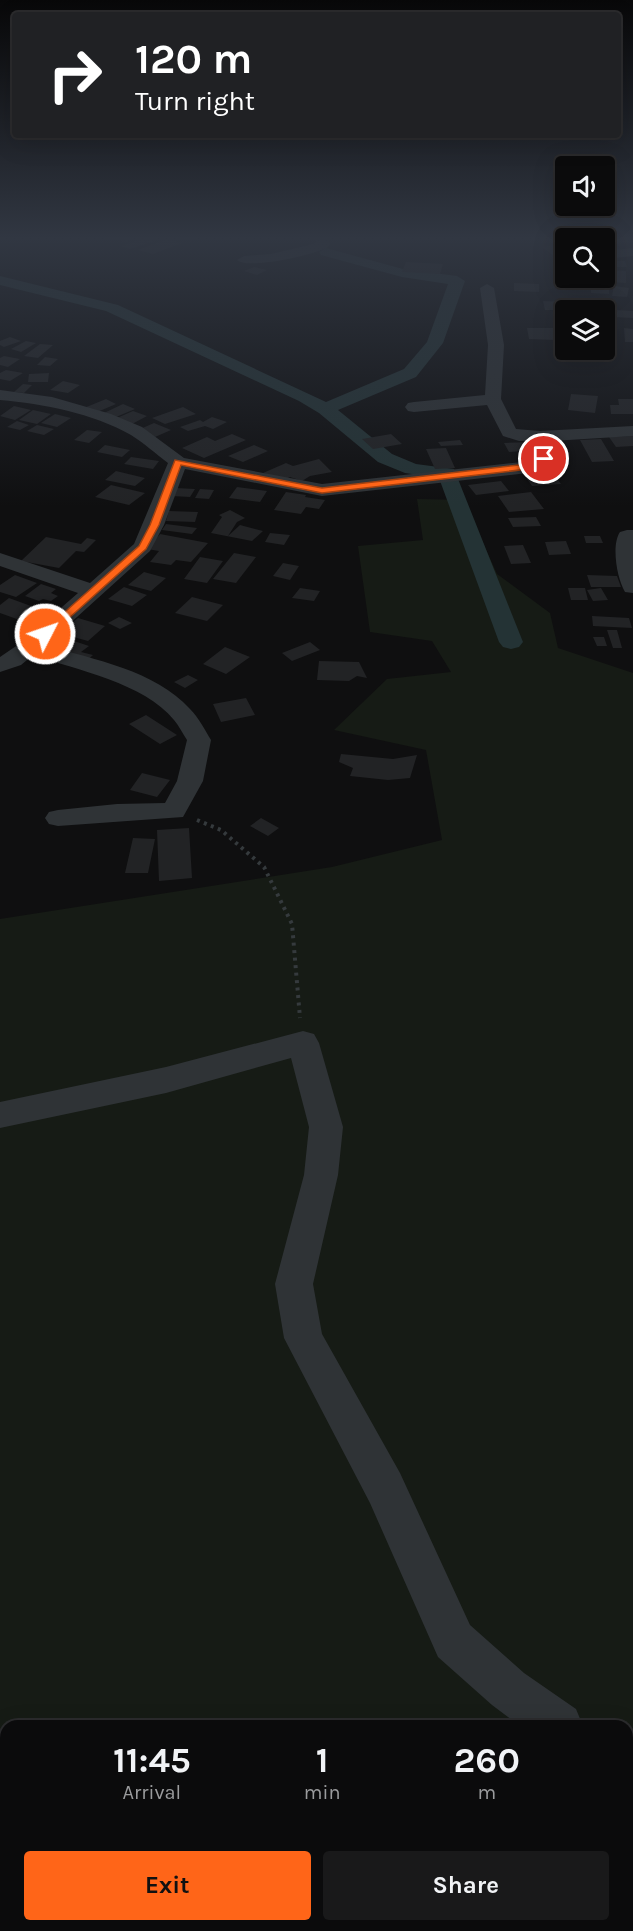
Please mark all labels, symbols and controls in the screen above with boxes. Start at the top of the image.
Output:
text: 120 m [135,34,252,84]
icon: right [36,36,114,114]
text: Turn right [135,85,255,117]
map controls [555,156,615,360]
button: sound [555,156,615,216]
button: search [555,228,615,288]
button: layers [555,300,615,360]
pin [518,433,569,484]
icon: arrive [527,442,560,475]
position arrow [13,602,77,666]
text: 11:45 [113,1739,191,1781]
text: 1 [316,1739,329,1781]
text: 260 [454,1739,520,1781]
text: Arrival [123,1781,181,1804]
text: min [304,1781,341,1804]
text: m [477,1781,496,1804]
button: Exit [24,1851,311,1920]
button: Share [323,1851,609,1920]

